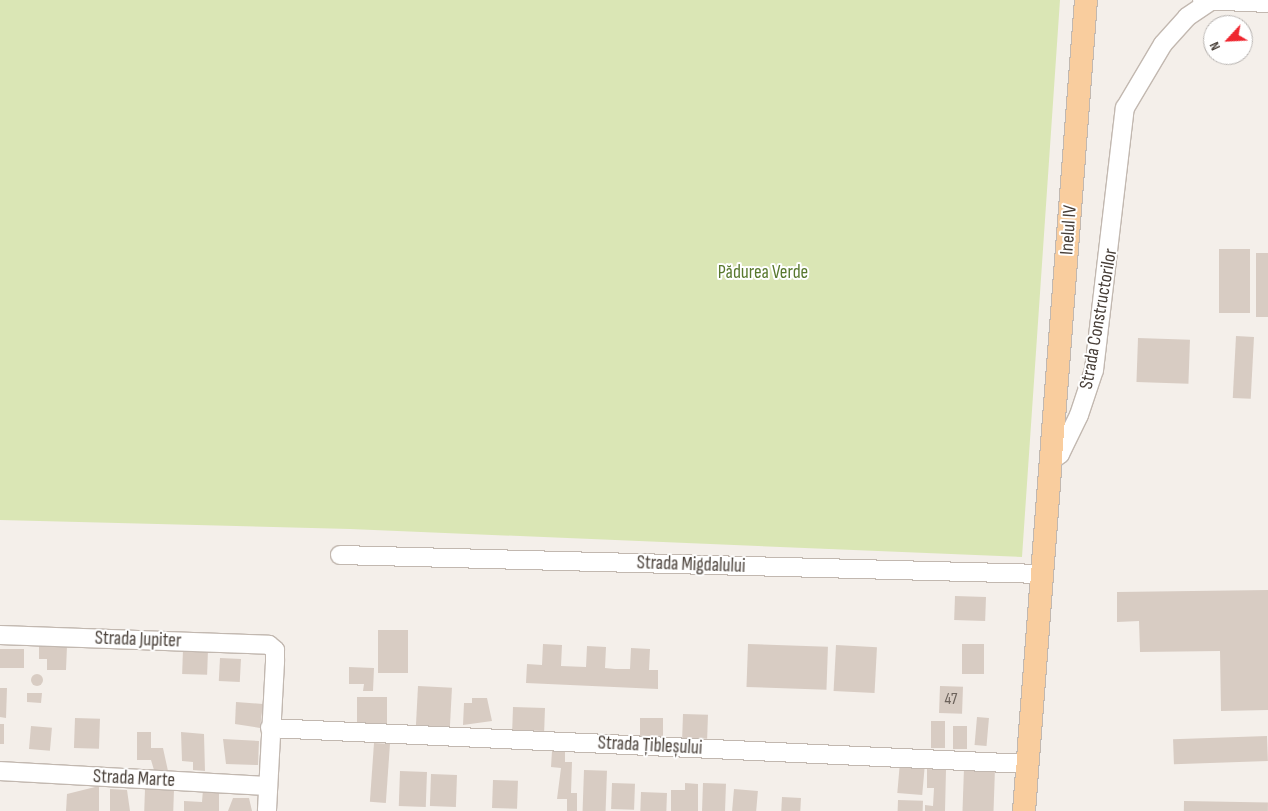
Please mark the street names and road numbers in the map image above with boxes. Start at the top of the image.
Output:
street label: Inelul IV [1056,204,1082,256]
street label: Strada Constructorilor [1075,247,1123,391]
street label: Strada Migdalului [636,552,746,578]
street label: Strada Jupiter [94,627,182,653]
street label: Strada Țibleșului [597,732,703,760]
street label: Strada Marte [92,765,176,793]

